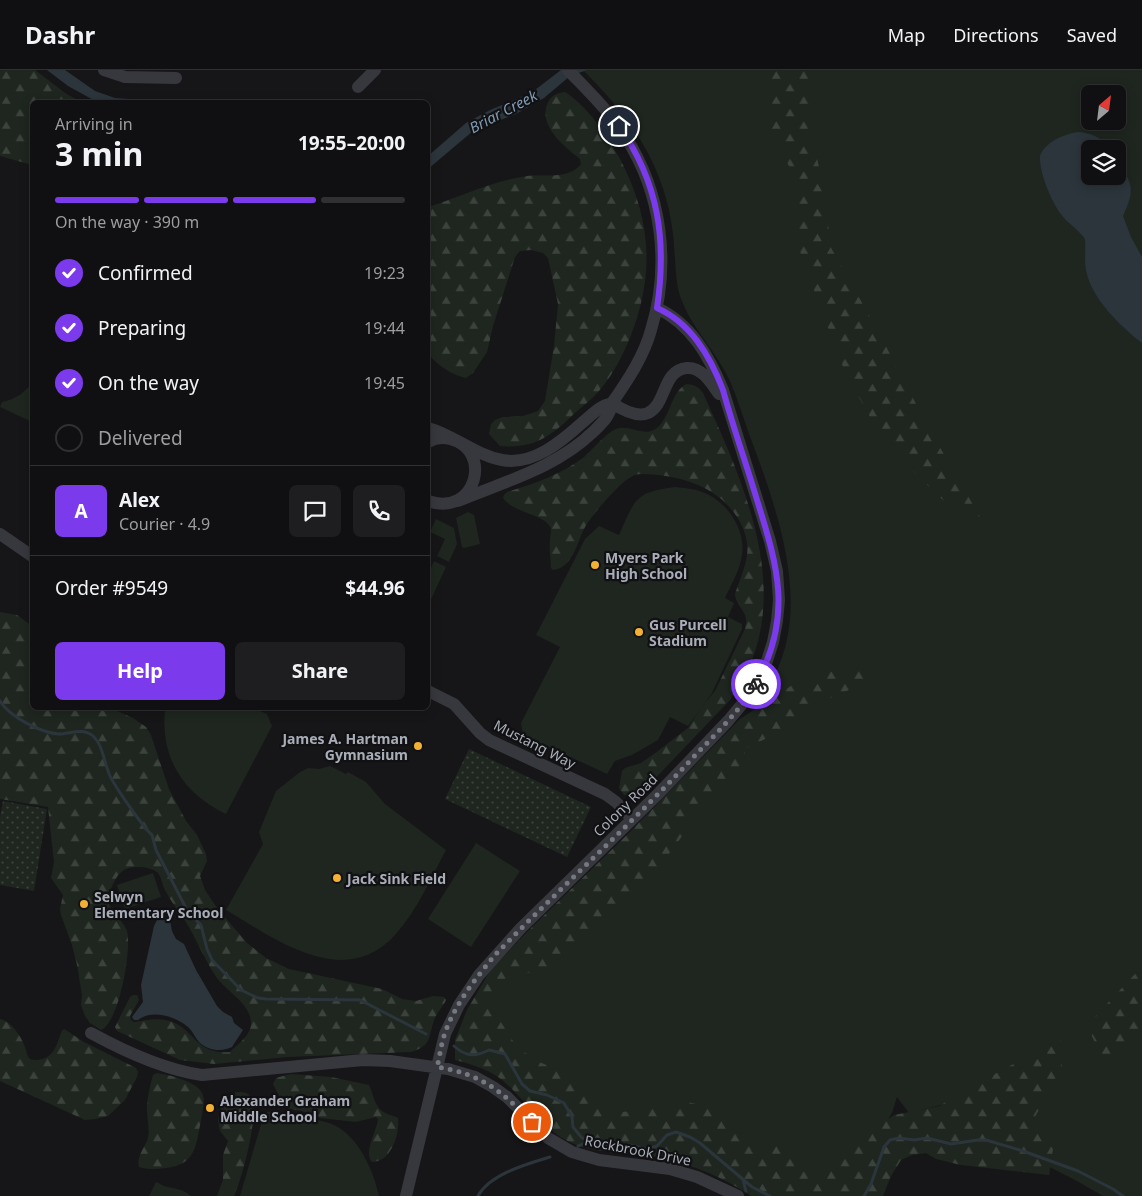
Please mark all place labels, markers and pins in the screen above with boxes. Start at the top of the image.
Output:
pin [598,105,640,147]
place label: Myers Park High School [605,548,687,583]
marker: Myers Park High School [589,559,601,571]
place label: Gus Purcell Stadium [649,615,727,650]
marker: Gus Purcell Stadium [633,626,645,638]
place label: James A. Hartman Gymnasium [280,729,408,764]
marker: James A. Hartman Gymnasium [412,740,424,752]
place label: Jack Sink Field [345,869,446,888]
marker: Jack Sink Field [331,872,343,884]
place label: Selwyn Elementary School [94,887,224,922]
marker: Selwyn Elementary School [78,898,90,910]
place label: Alexander Graham Middle School [220,1091,350,1126]
pin [511,1101,553,1143]
marker: Alexander Graham Middle School [204,1102,216,1114]

